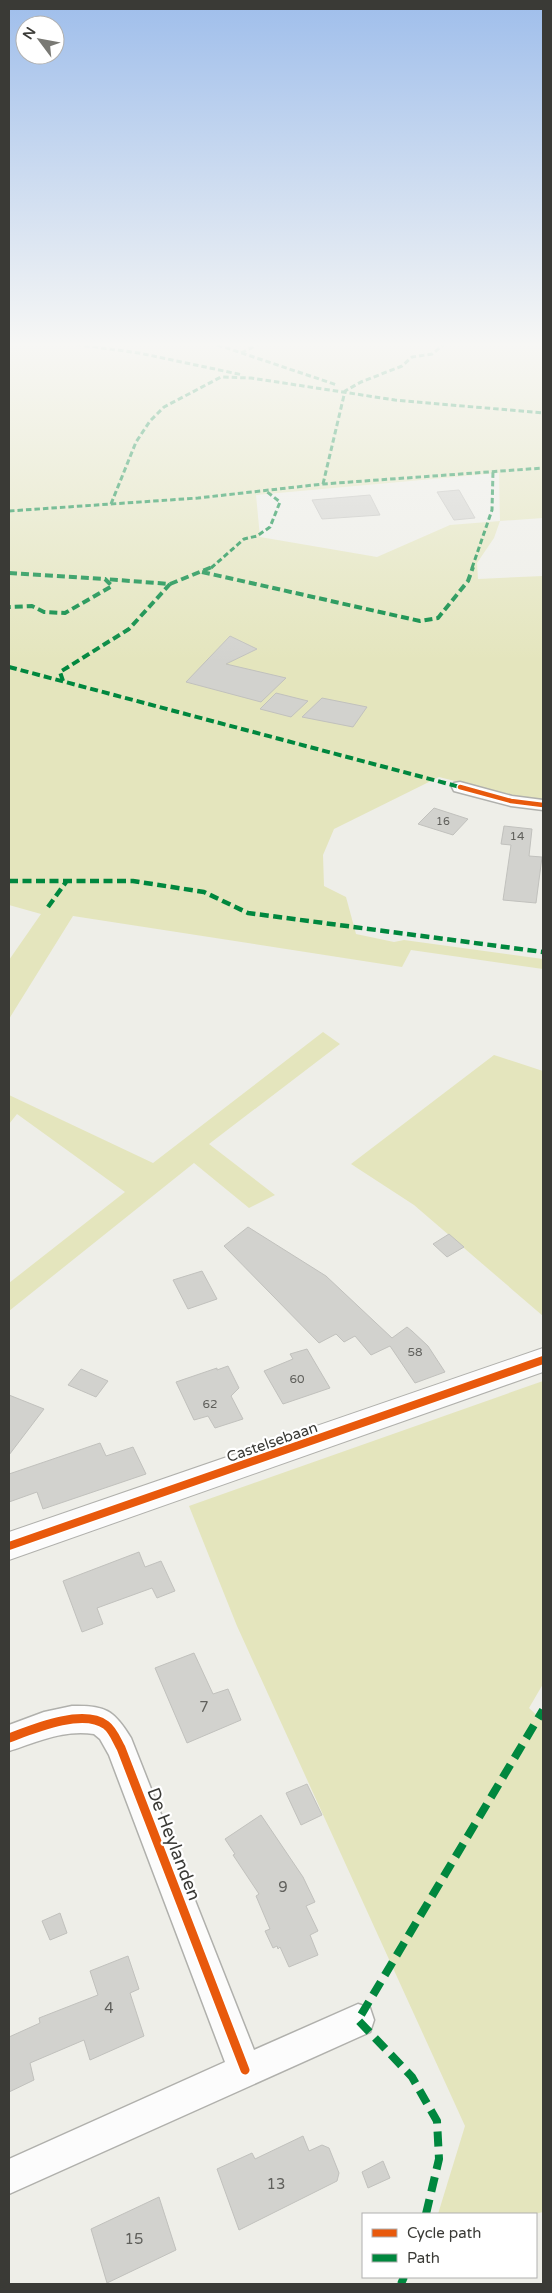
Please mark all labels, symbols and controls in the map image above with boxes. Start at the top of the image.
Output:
north arrow [15,15,65,65]
text: N [19,24,40,43]
house number: 16 [436,815,450,828]
house number: 14 [509,829,525,843]
house number: 58 [407,1345,423,1359]
house number: 60 [289,1372,305,1386]
house number: 62 [202,1397,218,1411]
street label: Castelsebaan [224,1418,320,1466]
house number: 7 [199,1698,209,1716]
street label: De Heylanden [142,1784,206,1904]
house number: 9 [278,1878,288,1896]
house number: 4 [104,1999,114,2017]
house number: 13 [267,2175,285,2193]
legend [362,2213,537,2278]
text: Cycle path [407,2224,481,2242]
house number: 15 [125,2230,143,2248]
text: Path [407,2249,440,2267]

